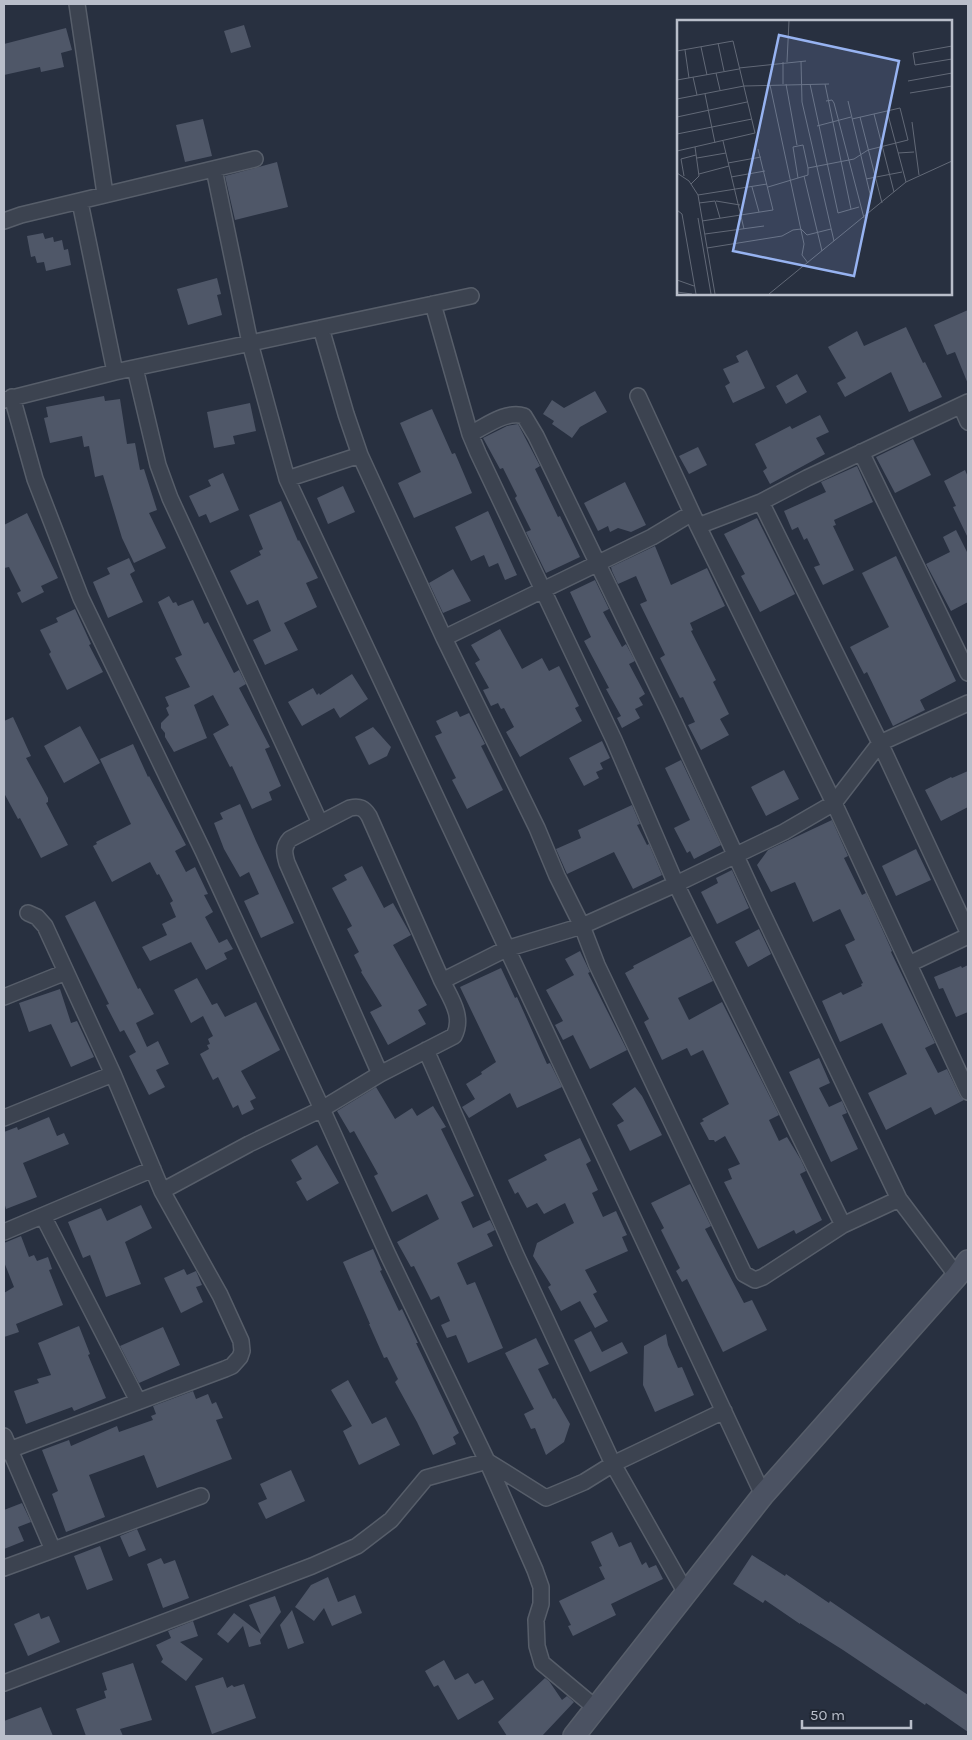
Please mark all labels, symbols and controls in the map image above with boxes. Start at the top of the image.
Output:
inset map [677,20,952,295]
scale bar [802,1698,911,1730]
text: 50 m [810,1706,845,1724]

